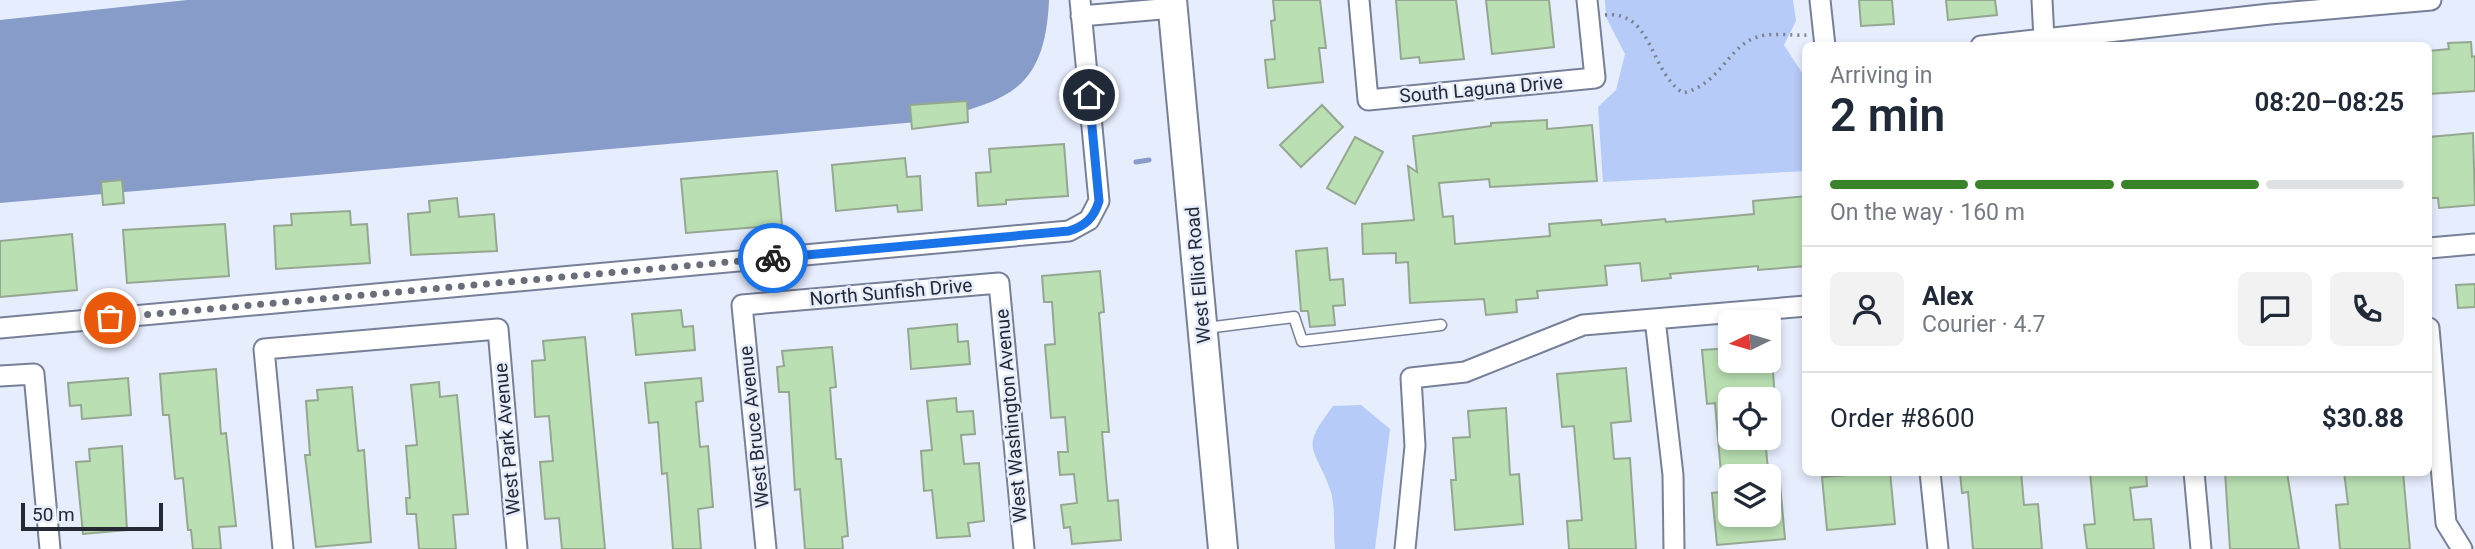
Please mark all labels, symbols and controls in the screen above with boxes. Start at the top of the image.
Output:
text: Arriving in [1830,62,1933,89]
pin [1059,65,1119,125]
street label: South Laguna Drive [1398,70,1564,108]
icon: home [1070,76,1108,114]
text: 08:20–08:25 [2254,87,2404,117]
text: 2 min [1830,88,1945,142]
text: On the way · 160 m [1830,199,2025,226]
street label: West Elliot Road [1181,206,1215,344]
courier [738,223,808,293]
icon: bike [754,239,792,277]
button: person [1830,272,1904,346]
button: chat [2238,272,2312,346]
button: phone [2330,272,2404,346]
street label: North Sunfish Drive [809,273,973,311]
text: Alex [1922,281,1974,311]
pin [80,288,140,348]
icon: bag [91,299,129,337]
street label: West Washington Avenue [990,308,1032,524]
north arrow [1718,310,1782,373]
map controls [1718,310,1781,527]
text: Courier · 4.7 [1922,311,2045,338]
street label: West Bruce Avenue [734,345,774,509]
street label: West Park Avenue [489,362,525,516]
button: locate [1718,387,1781,450]
text: Order #8600 [1830,403,1975,433]
text: $30.88 [2322,403,2404,433]
button: layers [1718,464,1781,527]
scale bar [21,500,163,532]
text: 50 m [32,503,75,526]

